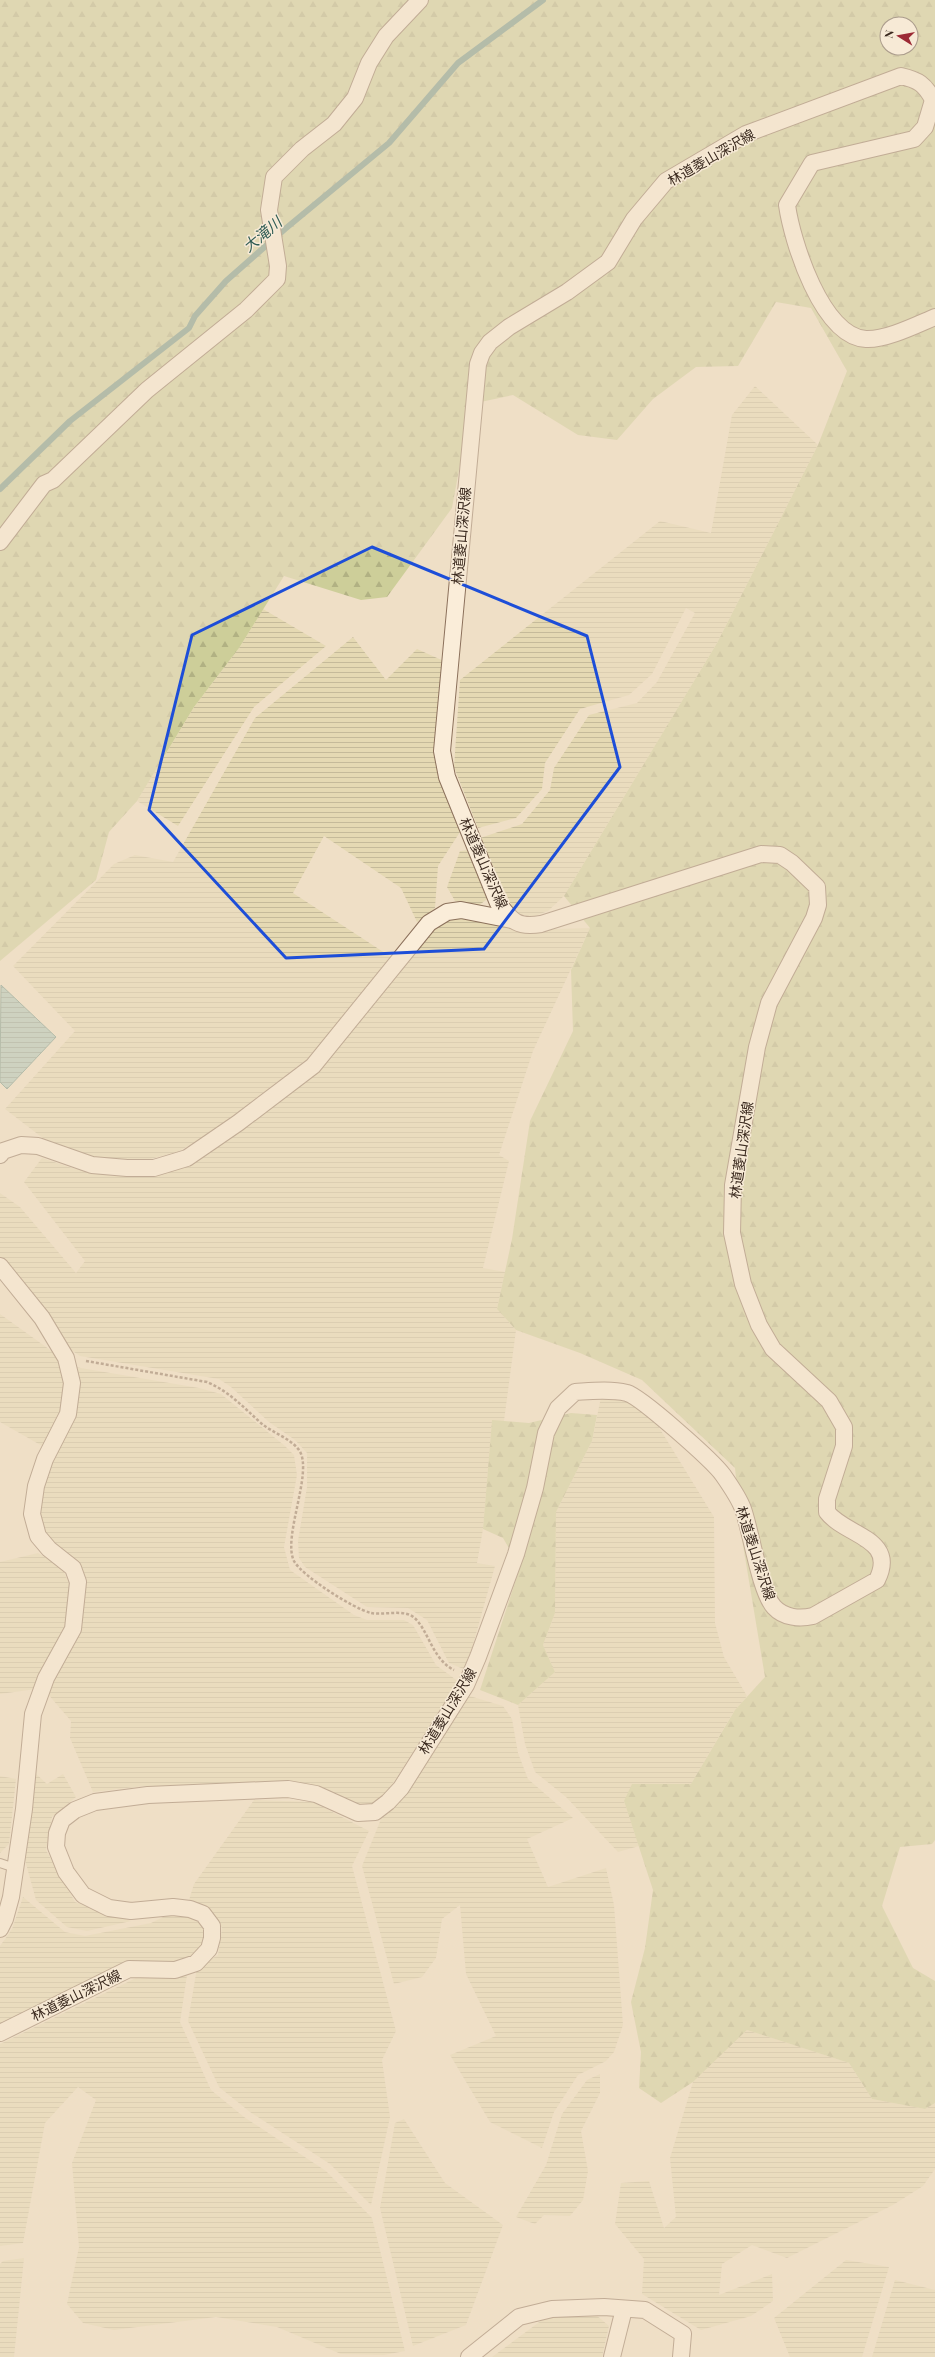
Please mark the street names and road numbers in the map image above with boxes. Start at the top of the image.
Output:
street label: 林道菱山深沢線 [664,124,758,190]
street label: 林道菱山深沢線 [447,486,475,586]
street label: 林道菱山深沢線 [455,814,513,912]
street label: 林道菱山深沢線 [725,1100,757,1200]
street label: 林道菱山深沢線 [732,1503,780,1603]
street label: 林道菱山深沢線 [414,1664,480,1758]
street label: 林道菱山深沢線 [28,1965,124,2025]

